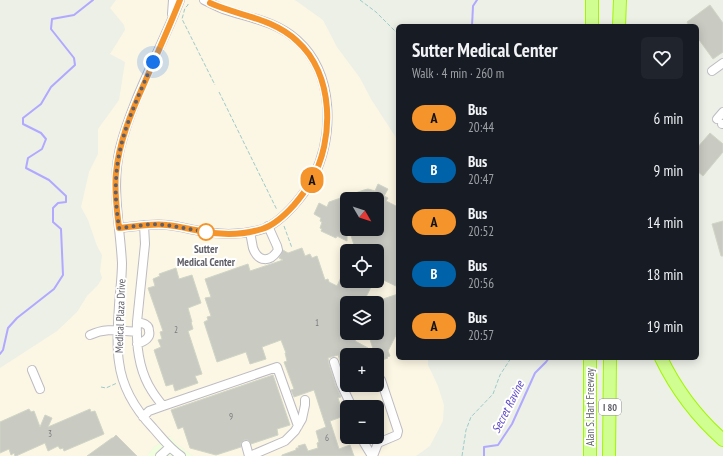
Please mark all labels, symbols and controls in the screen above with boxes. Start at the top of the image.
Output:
button: heart [641,37,683,79]
text: Sutter Medical Center [412,38,558,62]
your location [143,52,163,72]
text: Walk · 4 min · 260 m [412,65,504,82]
text: Bus [468,100,487,119]
text: A [430,109,438,127]
text: 6 min [653,109,683,128]
text: 20:44 [468,119,494,136]
text: Bus [468,152,487,171]
text: B [431,161,437,179]
text: 9 min [653,161,683,180]
line badge: A [299,167,325,193]
text: A [308,171,316,189]
text: 20:47 [468,171,494,188]
north arrow [340,192,384,236]
map controls [340,192,384,444]
text: Bus [468,204,487,223]
text: A [430,213,438,231]
text: 14 min [647,213,683,232]
marker: Sutter Medical Center [197,223,215,241]
text: 20:52 [468,223,494,240]
place label: Sutter Medical Center [177,242,236,269]
button: locate [340,244,384,288]
text: Bus [468,256,487,275]
text: B [431,265,437,283]
text: 18 min [647,265,683,284]
text: 20:56 [468,275,494,292]
street label: Medical Plaza Drive [112,278,128,353]
button: layers [340,296,384,340]
text: Bus [468,308,487,327]
house number: 1 [315,317,319,328]
text: A [430,317,438,335]
text: 19 min [647,317,683,336]
house number: 2 [174,324,178,335]
text: 20:57 [468,327,494,344]
button: + [340,348,384,392]
street label: Alan S. Hart Freeway [583,367,597,446]
water label: Secret Ravine [488,377,528,435]
road number: I 80 [599,399,621,415]
button: − [340,400,384,444]
house number: 9 [229,411,233,422]
house number: 3 [48,428,52,439]
house number: 6 [325,432,329,443]

